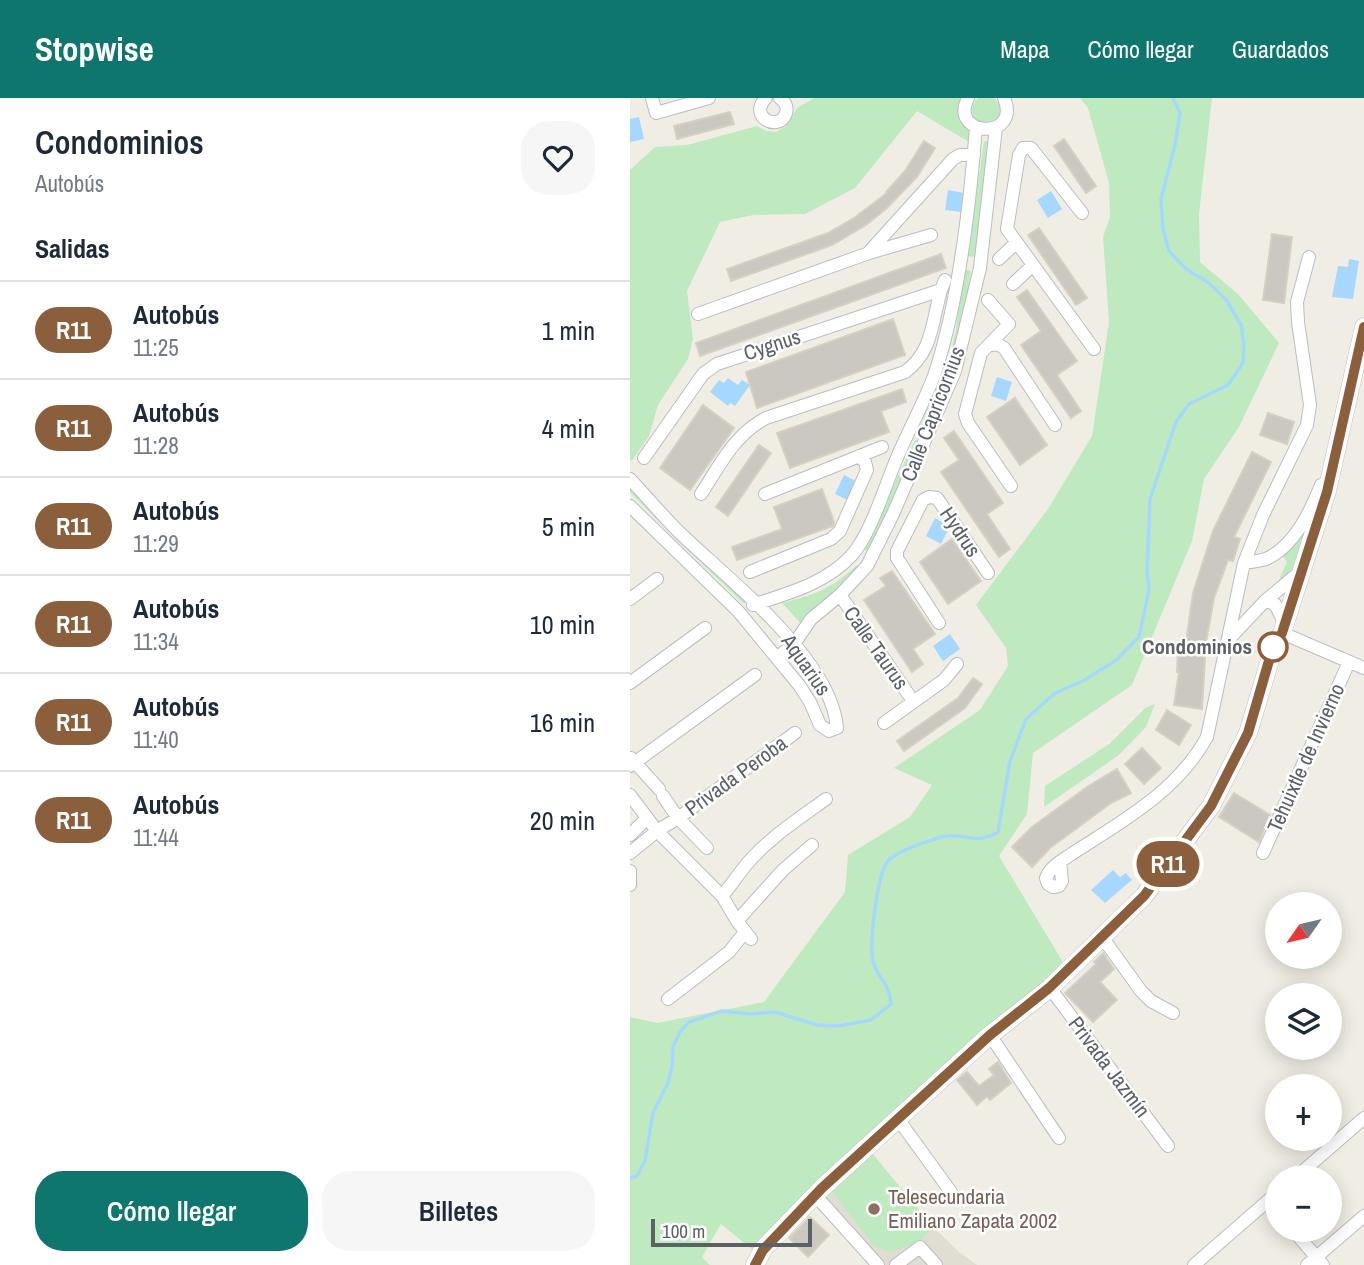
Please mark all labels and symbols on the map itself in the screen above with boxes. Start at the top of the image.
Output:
street label: Cygnus [740,322,804,367]
street label: Calle Capricornius [893,342,972,486]
street label: Hydrus [933,501,988,562]
street label: Calle Taurus [837,600,916,695]
street label: Aquarius [774,627,838,701]
place label: Condominios [1142,632,1252,661]
marker: Condominios [1258,632,1288,662]
street label: Tehuixtle de Invierno [1260,679,1351,837]
street label: Privada Peroba [679,728,793,822]
line badge: R11 [1128,841,1208,887]
north arrow [1265,892,1342,970]
street label: Privada Jazmín [1062,1010,1157,1123]
place label: Telesecundaria Emiliano Zapata 2002 [888,1182,1057,1235]
marker: Telesecundaria Emiliano Zapata 2002 [866,1201,882,1217]
scale bar [651,1216,812,1248]

